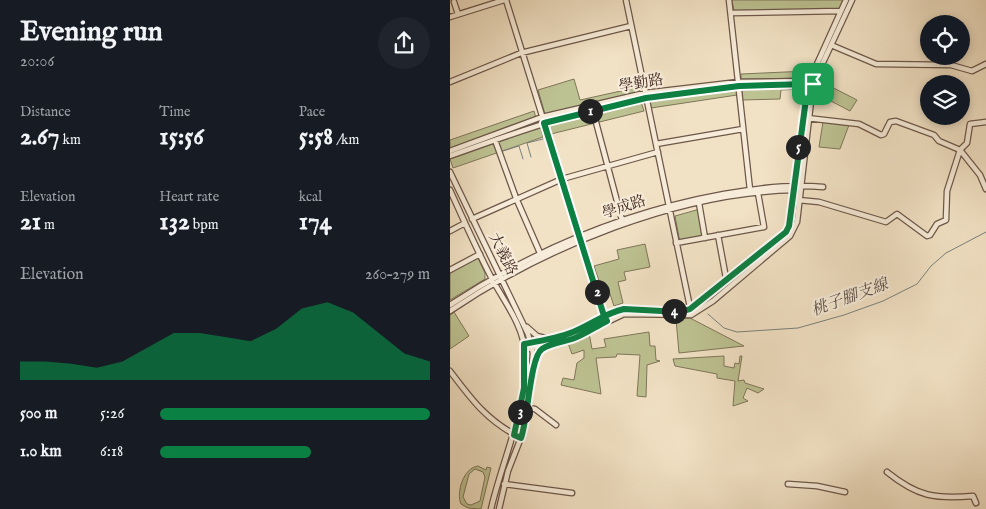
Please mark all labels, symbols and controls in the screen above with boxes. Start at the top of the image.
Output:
text: Evening run [20,15,163,50]
map controls [920,15,970,125]
button: locate [920,15,970,65]
button: share [378,17,430,69]
text: 20:06 [20,52,54,72]
pin [792,63,834,105]
street label: 學勤路 [617,70,665,96]
icon: arrive [799,70,827,98]
button: layers [920,75,970,125]
pin: 1 [578,98,602,124]
text: 1 [588,102,593,120]
text: Distance [20,103,71,121]
text: Time [159,103,190,121]
text: Pace [299,103,325,121]
text: 2.67 [20,121,59,153]
text: 15:56 [159,121,204,153]
text: 5:58 [299,121,333,153]
text: km [59,131,81,149]
text: /km [333,131,359,149]
pin: 5 [786,134,810,160]
text: 5 [796,138,801,156]
text: Elevation [20,188,76,206]
text: Heart rate [159,188,219,206]
text: kcal [299,188,322,206]
street label: 學成路 [600,191,648,223]
text: 21 [20,206,41,238]
text: 132 [159,206,190,238]
text: 174 [299,206,332,238]
text: m [41,216,55,234]
text: bpm [190,216,219,234]
street label: 大義路 [485,230,521,278]
text: Elevation [20,265,83,285]
text: 260–279 m [365,265,430,285]
water label: 桃子腳支線 [809,274,893,321]
pin: 2 [584,280,610,304]
text: 2 [594,283,601,301]
pin: 4 [662,298,686,324]
text: 4 [671,302,678,320]
pin: 3 [508,400,532,424]
text: 3 [518,403,523,421]
text: 500 m [20,404,57,424]
text: 5:26 [100,404,124,424]
text: 1.0 km [20,442,62,462]
text: 6:18 [100,442,123,462]

